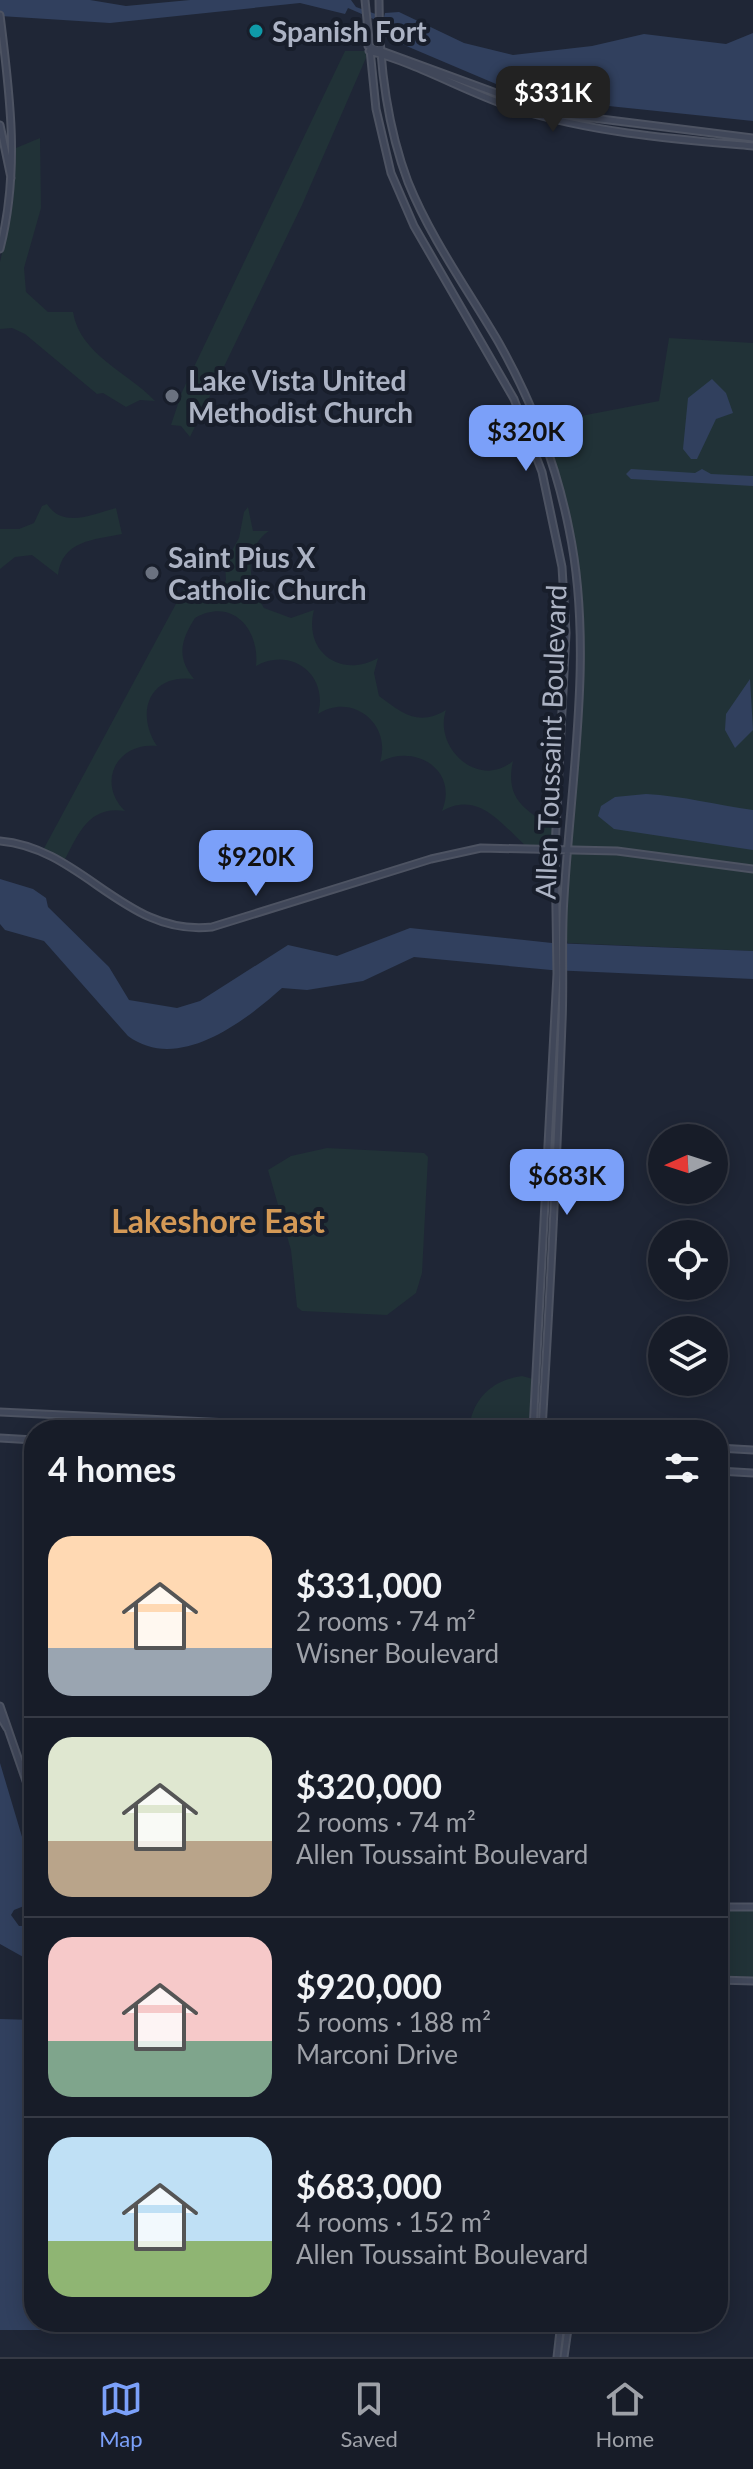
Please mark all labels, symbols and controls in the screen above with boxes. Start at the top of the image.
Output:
place label: Spanish Fort [272,14,427,48]
marker: Spanish Fort [247,22,265,40]
pin: $331K [497,66,609,134]
text: $331K [514,76,592,108]
place label: Lake Vista United Methodist Church [188,363,413,429]
marker: Lake Vista United Methodist Church [163,387,181,405]
pin: $320K [470,405,582,473]
text: $320K [487,415,565,447]
place label: Saint Pius X Catholic Church [168,540,367,606]
marker: Saint Pius X Catholic Church [143,564,161,582]
street label: Allen Toussaint Boulevard [528,584,572,900]
pin: $920K [200,830,312,898]
text: $920K [217,840,295,872]
north arrow [648,1124,728,1204]
map controls [648,1124,728,1396]
pin: $683K [511,1149,623,1217]
text: $683K [528,1159,606,1191]
district label: Lakeshore East [111,1201,325,1240]
button: locate [648,1220,728,1300]
button: layers [648,1316,728,1396]
icon: filters [660,1446,704,1490]
text: 4 homes [48,1448,176,1489]
text: $331,000 [296,1564,442,1605]
icon: home [112,1568,208,1664]
text: 2 rooms · 74 m² [296,1605,476,1637]
text: Wisner Boulevard [296,1637,499,1669]
text: $320,000 [296,1765,442,1806]
icon: home [112,1769,208,1865]
text: 2 rooms · 74 m² [296,1806,476,1838]
text: Allen Toussaint Boulevard [296,1838,588,1870]
text: $920,000 [296,1965,442,2006]
icon: home [112,1969,208,2065]
text: 5 rooms · 188 m² [296,2006,491,2038]
text: Marconi Drive [296,2038,458,2070]
text: $683,000 [296,2165,442,2206]
icon: home [112,2169,208,2265]
text: 4 rooms · 152 m² [296,2206,491,2238]
text: Allen Toussaint Boulevard [296,2238,588,2270]
tab: Map [99,2377,143,2452]
tab: Saved [340,2377,398,2452]
tab: Home [596,2377,654,2452]

